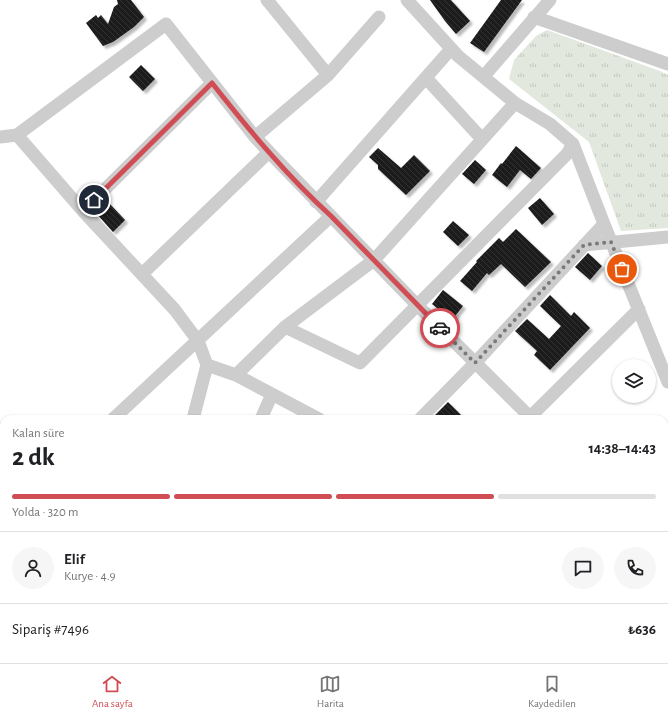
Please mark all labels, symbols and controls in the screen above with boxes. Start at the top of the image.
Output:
pin [77,183,111,217]
icon: home [83,189,105,211]
pin [605,252,639,286]
icon: bag [611,258,633,280]
courier [420,308,460,348]
icon: car [429,317,451,339]
map controls [612,359,656,403]
button: layers [612,359,656,403]
text: Kalan süre [12,427,64,440]
text: 14:38–14:43 [588,441,656,456]
text: 2 dk [12,444,55,470]
text: Yolda · 320 m [12,506,78,519]
button: person [12,547,54,589]
button: chat [562,547,604,589]
button: phone [614,547,656,589]
text: Elif [64,552,85,567]
text: Kurye · 4.9 [64,570,116,583]
text: Sipariş #7496 [12,622,89,637]
text: ₺636 [628,622,656,637]
tab: Ana sayfa [92,673,133,710]
tab: Harita [317,673,344,710]
tab: Kaydedilen [528,673,576,710]

